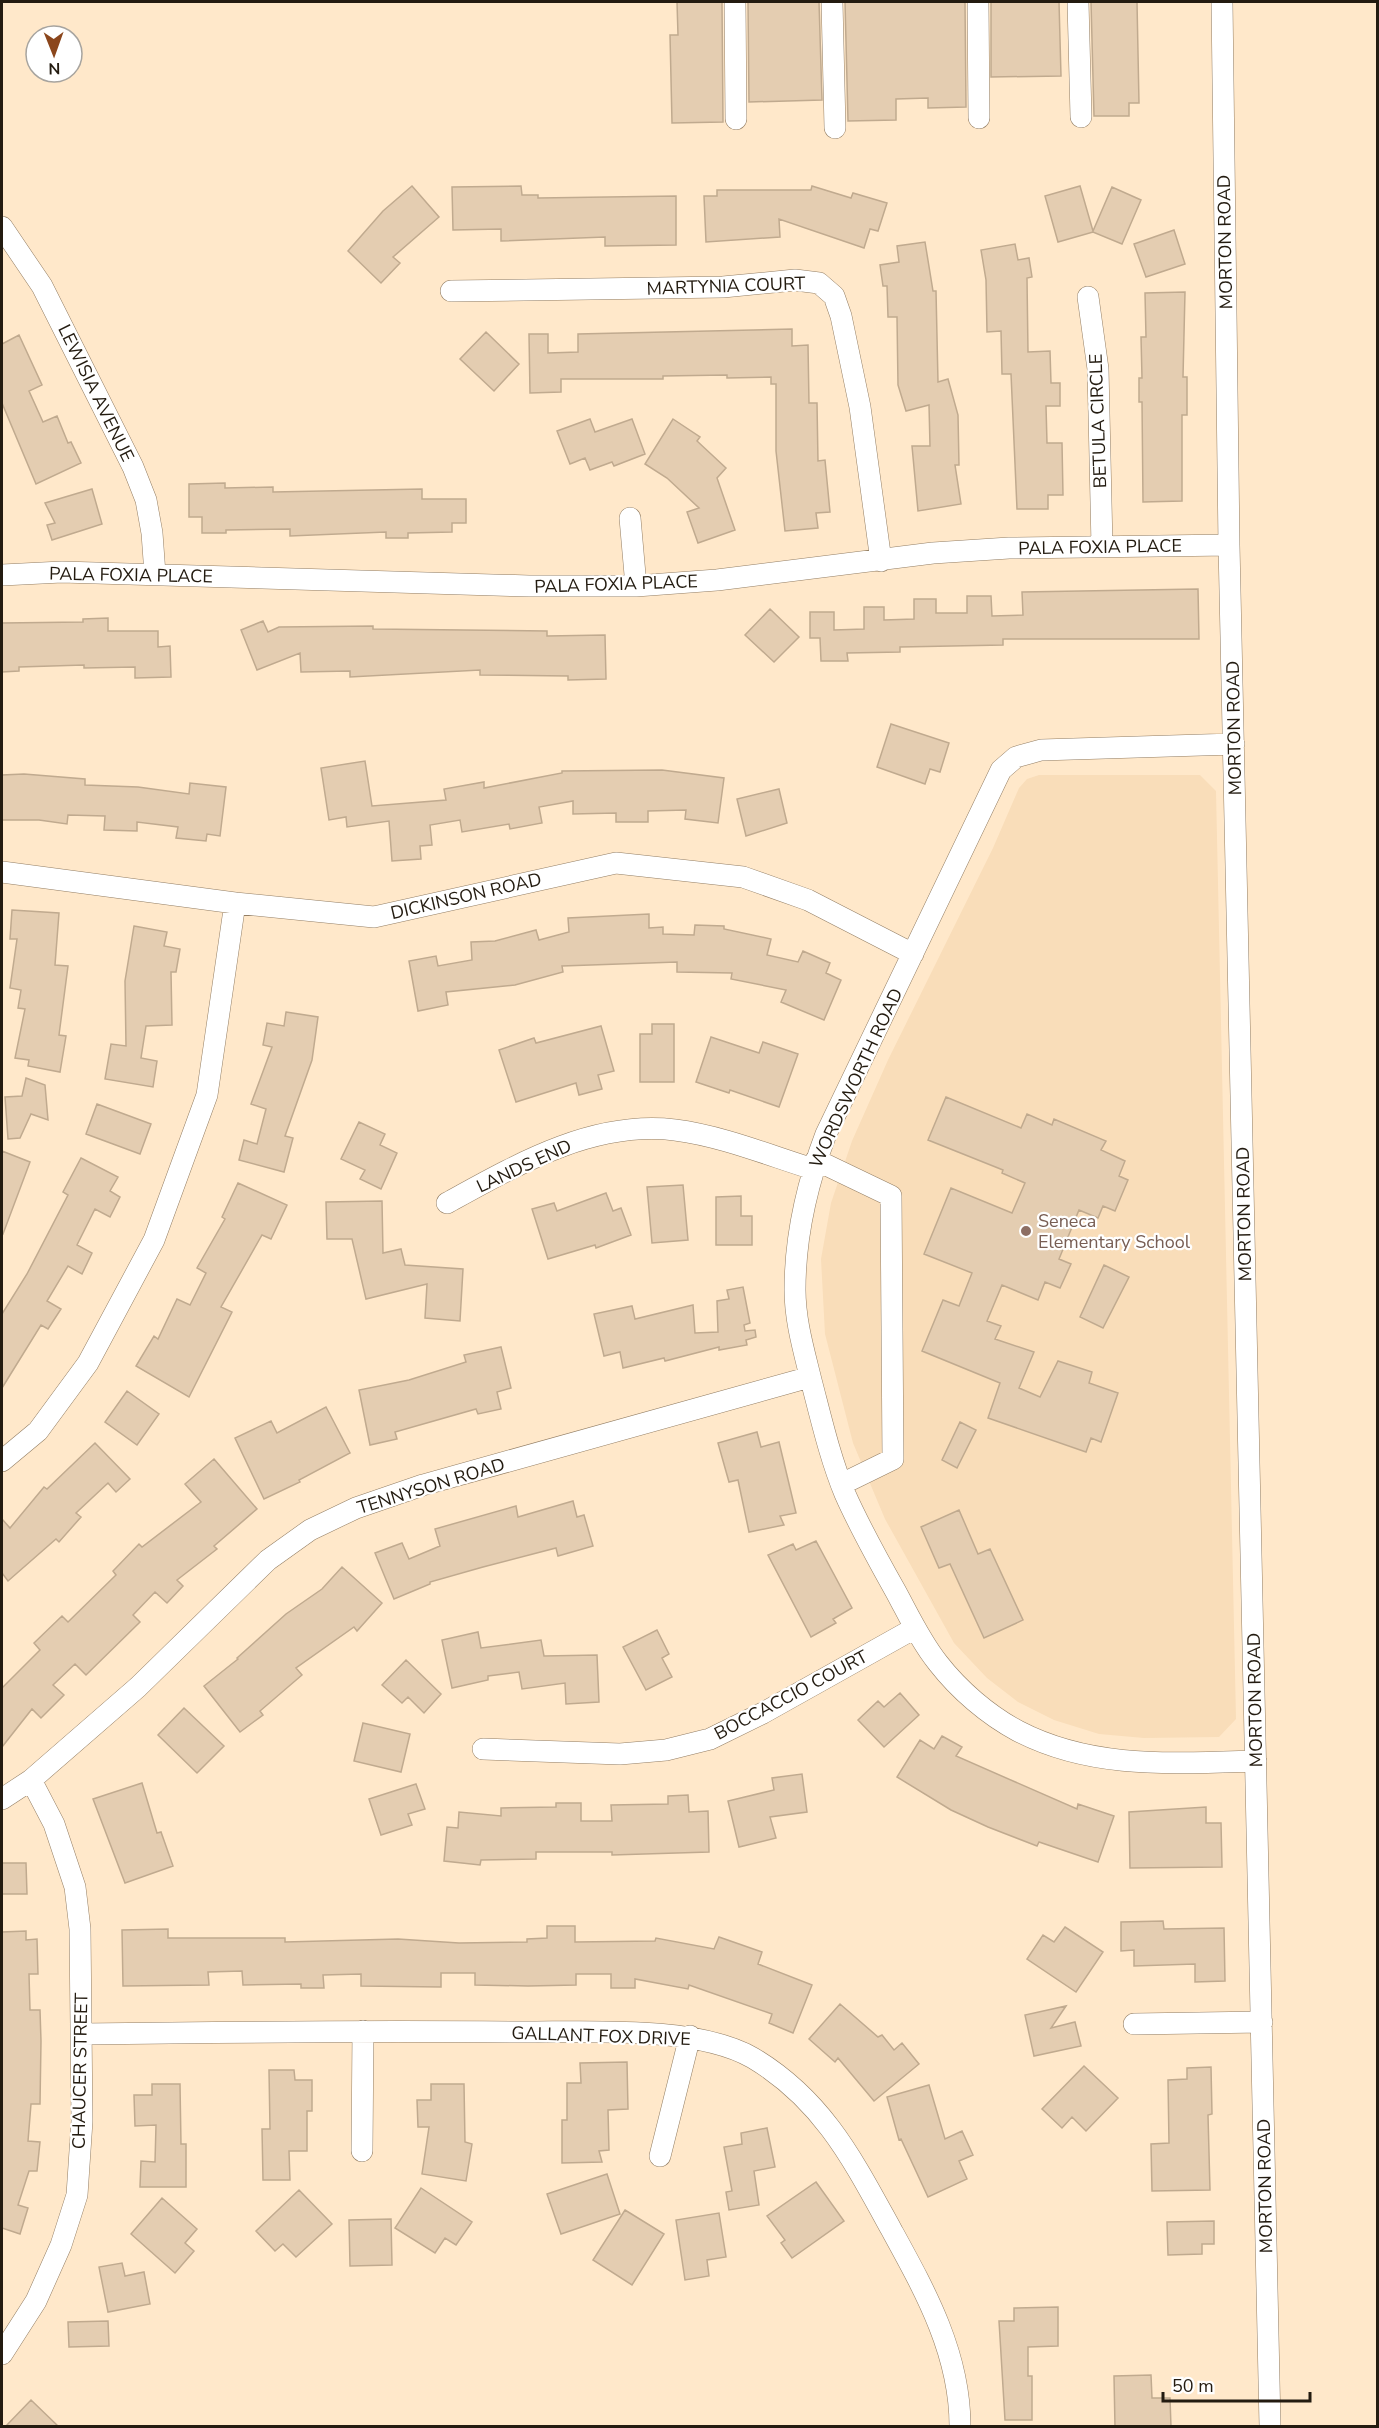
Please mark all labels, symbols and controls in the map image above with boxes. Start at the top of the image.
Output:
north arrow [24,24,84,84]
text: N [48,57,60,79]
street label: MORTON ROAD [1212,174,1238,310]
street label: MARTYNIA COURT [646,271,806,301]
street label: LEWISIA AVENUE [52,320,140,466]
street label: BETULA CIRCLE [1084,353,1112,489]
street label: PALA FOXIA PLACE [1018,534,1182,560]
street label: PALA FOXIA PLACE [49,562,213,588]
street label: PALA FOXIA PLACE [534,569,698,599]
street label: MORTON ROAD [1221,660,1247,796]
street label: DICKINSON ROAD [388,867,544,925]
street label: WORDSWORTH ROAD [804,984,908,1172]
street label: LANDS END [473,1134,575,1198]
street label: MORTON ROAD [1231,1146,1257,1282]
place label: Seneca Elementary School [1038,1209,1191,1254]
marker: Seneca Elementary School [1019,1224,1033,1238]
street label: TENNYSON ROAD [354,1452,508,1520]
street label: MORTON ROAD [1242,1632,1268,1768]
street label: BOCCACCIO COURT [710,1644,872,1746]
street label: CHAUCER STREET [67,1992,93,2149]
street label: GALLANT FOX DRIVE [511,2021,691,2051]
street label: MORTON ROAD [1252,2118,1278,2254]
scale bar [1163,2365,1310,2403]
text: 50 m [1172,2374,1214,2398]

